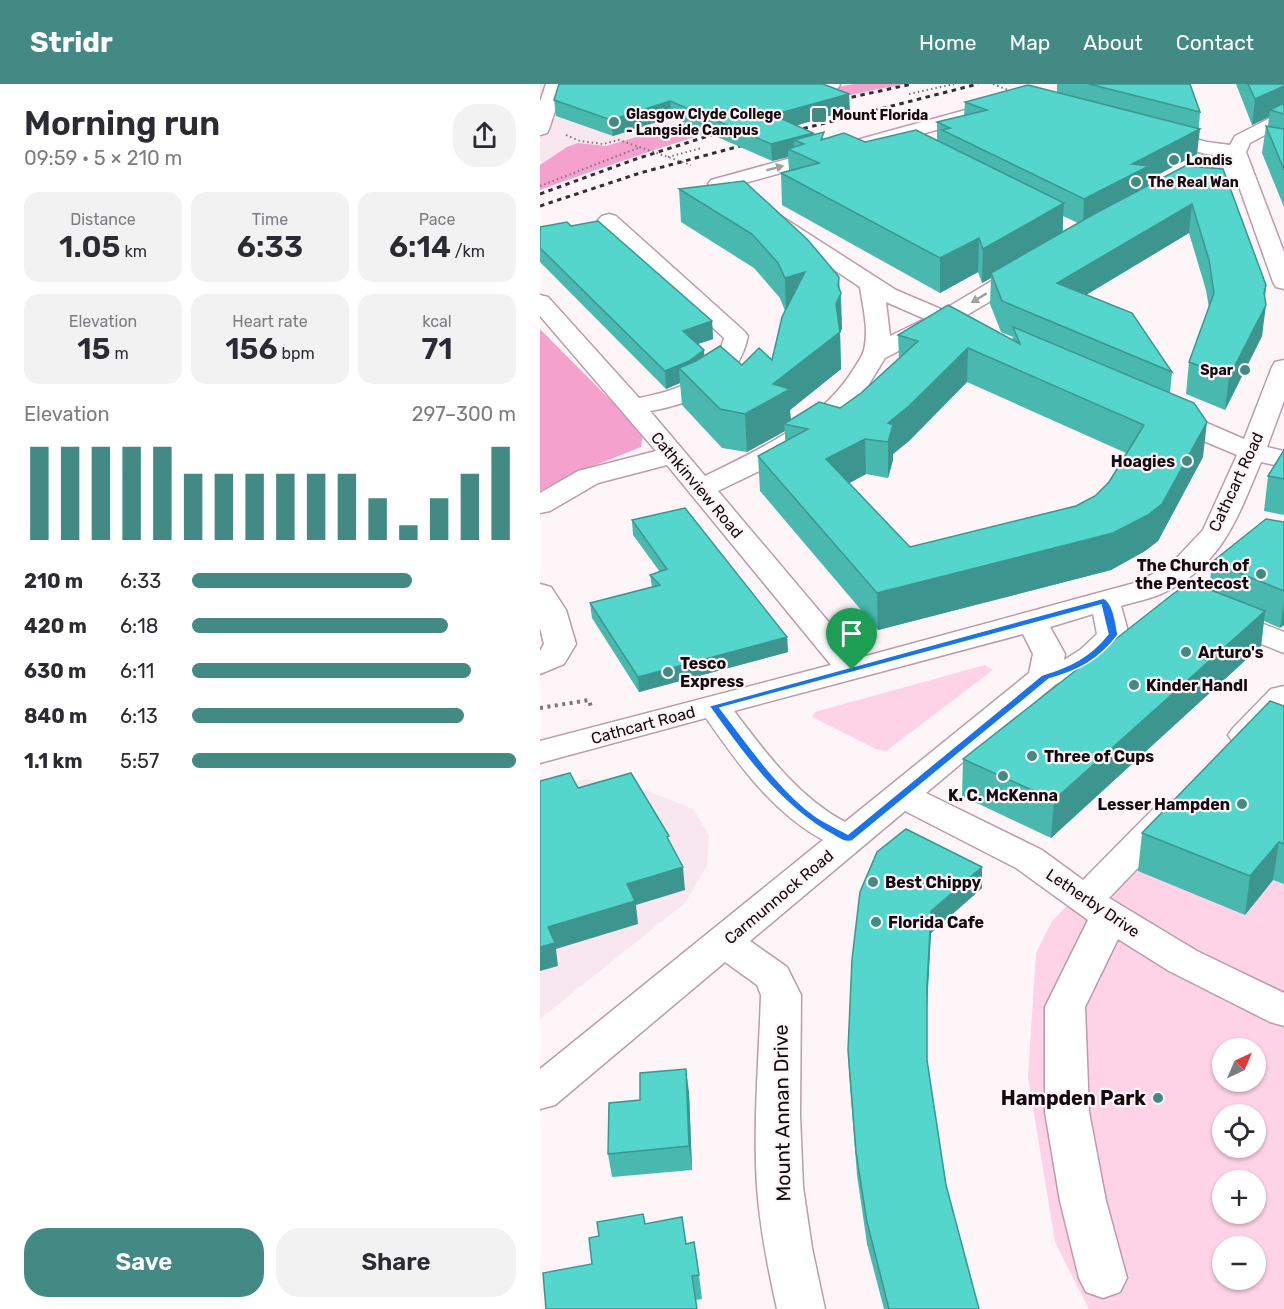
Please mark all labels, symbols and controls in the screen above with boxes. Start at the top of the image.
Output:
text: Stridr [30,26,113,59]
text: Home [919,30,976,55]
text: Map [1009,30,1050,55]
text: About [1083,30,1143,55]
text: Contact [1176,30,1254,55]
text: Morning run [24,104,220,143]
button: share [453,104,516,167]
place label: Glasgow Clyde College - Langside Campus [626,106,782,139]
marker: Mount Florida [810,106,828,124]
place label: Mount Florida [832,107,928,124]
marker: Glasgow Clyde College - Langside Campus [607,115,621,129]
text: 09:59 · 5 × 210 m [24,146,182,170]
place label: Londis [1186,152,1233,169]
marker: Londis [1167,153,1181,167]
one-way arrow [766,163,784,172]
place label: The Real Wan [1148,174,1239,191]
marker: The Real Wan [1129,175,1143,189]
text: Distance [70,210,136,229]
text: Time [252,210,288,229]
text: Pace [419,210,455,229]
text: 1.05 [59,229,120,265]
text: 6:33 [237,229,303,265]
text: 6:14 [389,229,451,265]
text: km [120,242,147,261]
text: /km [451,242,485,261]
one-way arrow [970,293,987,303]
text: Elevation [69,312,137,331]
text: Heart rate [232,312,308,331]
text: kcal [422,312,452,331]
text: 15 [77,331,111,367]
text: 156 [225,331,278,367]
text: 71 [421,331,453,367]
text: m [111,344,129,363]
text: bpm [278,344,315,363]
place label: Spar [1200,362,1234,379]
marker: Spar [1238,363,1252,377]
text: Elevation [24,402,110,426]
text: 297–300 m [412,402,516,426]
street label: Cathkinview Road [647,428,747,542]
street label: Cathcart Road [1205,429,1267,535]
place label: Hoagies [1111,452,1175,471]
marker: Hoagies [1180,454,1194,468]
place label: The Church of the Pentecost [1135,556,1250,593]
marker: The Church of the Pentecost [1254,567,1268,581]
text: 210 m [24,569,83,593]
text: 6:33 [120,569,161,593]
pin [826,608,877,670]
text: 420 m [24,614,87,638]
text: 6:18 [120,614,158,638]
icon: arrive [835,617,868,650]
place label: Arturo's [1198,643,1264,662]
marker: Arturo's [1179,645,1193,659]
place label: Tesco Express [680,654,744,691]
text: 630 m [24,659,86,683]
text: 6:11 [120,659,154,683]
marker: Tesco Express [661,665,675,679]
place label: Kinder Handl [1146,676,1248,695]
marker: Kinder Handl [1127,678,1141,692]
street label: Cathcart Road [589,702,697,748]
text: 840 m [24,704,87,728]
text: 6:13 [120,704,158,728]
place label: Three of Cups [1044,747,1154,766]
text: 1.1 km [24,749,83,773]
text: 5:57 [120,749,159,773]
marker: Three of Cups [1025,749,1039,763]
marker: K. C. McKenna [996,769,1010,783]
place label: K. C. McKenna [948,786,1058,805]
place label: Lesser Hampden [1097,795,1230,814]
marker: Lesser Hampden [1235,797,1249,811]
street label: Carmunnock Road [721,846,837,948]
street label: Letherby Drive [1043,865,1143,941]
place label: Best Chippy [885,873,982,892]
marker: Best Chippy [866,875,880,889]
place label: Florida Cafe [888,913,984,932]
marker: Florida Cafe [869,915,883,929]
street label: Mount Annan Drive [768,1024,796,1202]
north arrow [1212,1038,1266,1092]
map controls [1212,1038,1266,1290]
place label: Hampden Park [1001,1086,1146,1110]
marker: Hampden Park [1151,1091,1165,1105]
button: locate [1212,1104,1266,1158]
button: + [1212,1170,1266,1224]
button: Save [24,1228,264,1297]
button: Share [276,1228,516,1297]
button: − [1212,1236,1266,1290]

